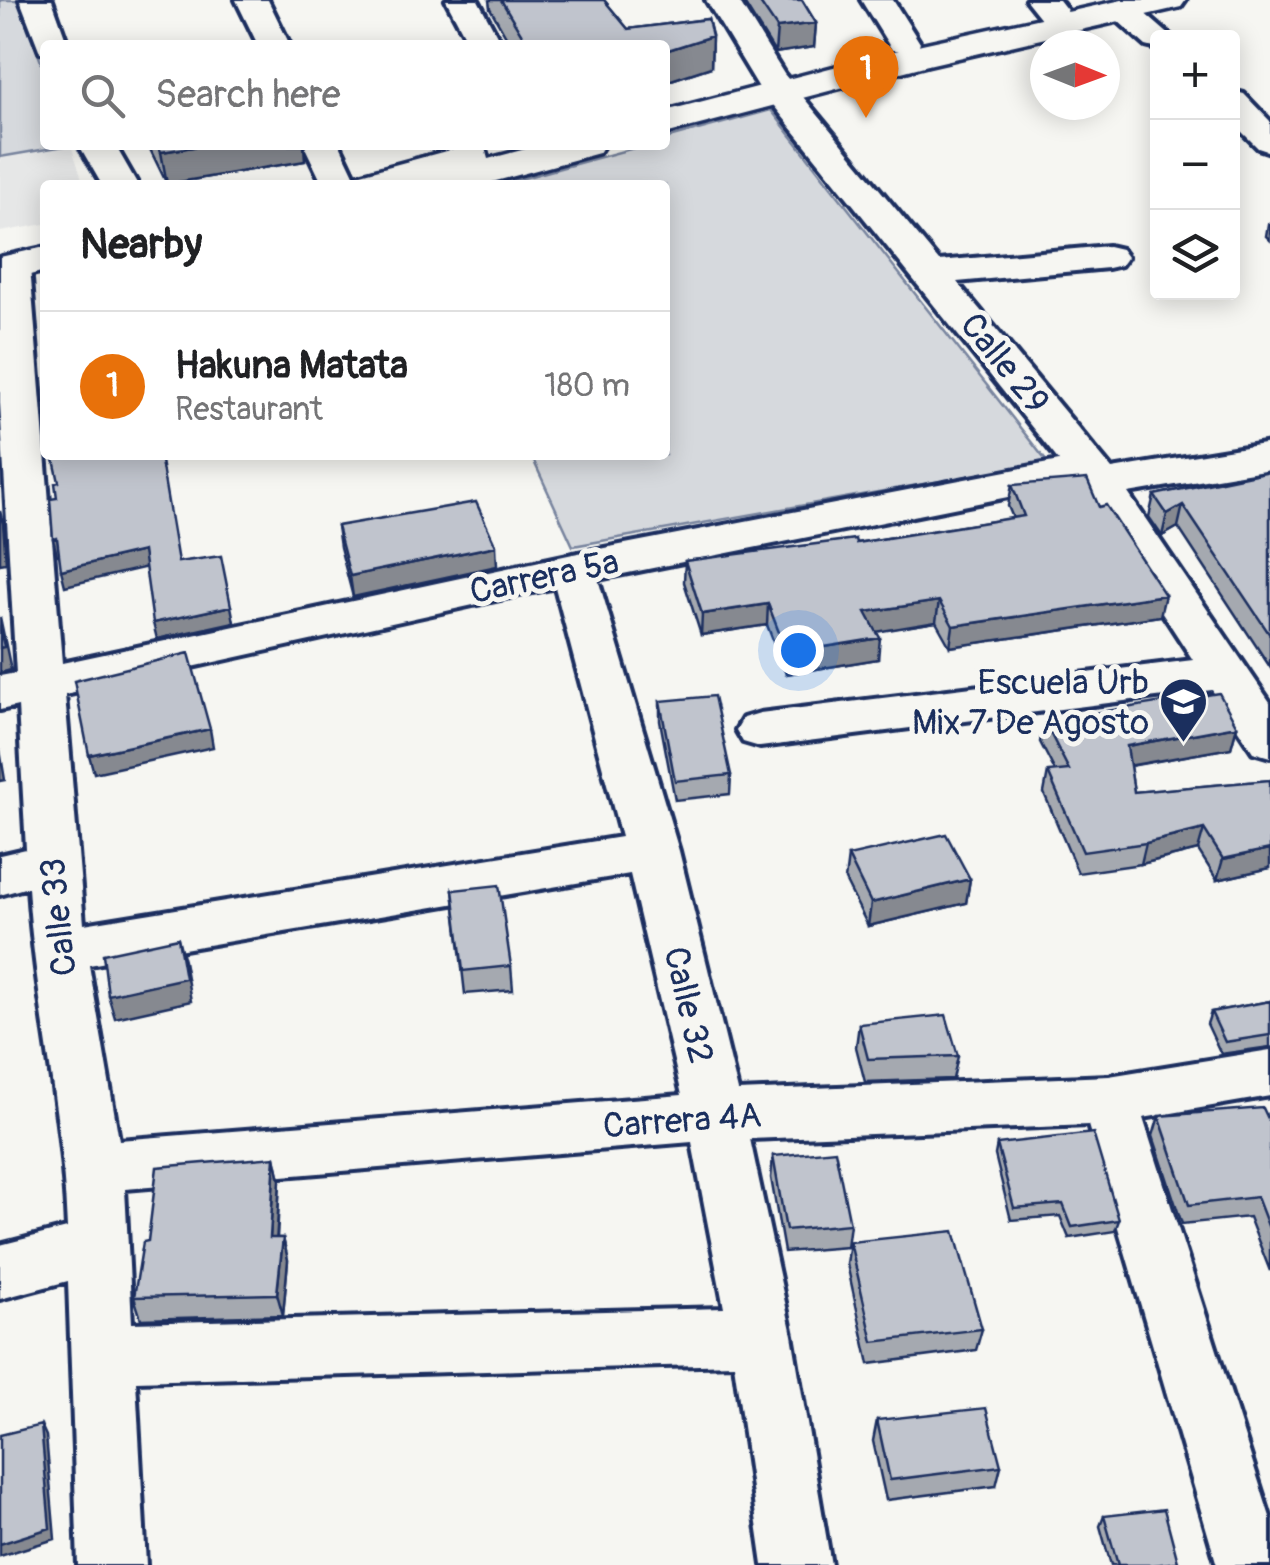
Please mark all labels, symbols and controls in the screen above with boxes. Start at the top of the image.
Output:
north arrow [1030,30,1120,120]
map controls [1150,30,1240,300]
button: + [1150,30,1240,120]
pin: 1 [834,36,898,118]
search box [40,40,670,150]
icon: search [75,68,130,123]
text: Search here [155,71,341,119]
button: − [1150,120,1240,210]
button: layers [1150,210,1240,300]
text: Nearby [80,219,202,271]
street label: Calle 29 [950,304,1058,423]
text: Hakuna Matata [175,342,408,390]
text: 1 [106,366,119,406]
text: 180 m [544,366,630,406]
text: Restaurant [175,390,323,430]
street label: Carrera 5a [466,540,623,614]
your location [773,625,824,676]
place label: Escuela Urb Mix 7 De Agosto [912,661,1149,745]
school or university icon: Escuela Urb Mix 7 De Agosto [1158,676,1210,744]
street label: Calle 33 [31,856,87,978]
street label: Calle 32 [653,943,723,1068]
street label: Carrera 4A [601,1094,763,1148]

